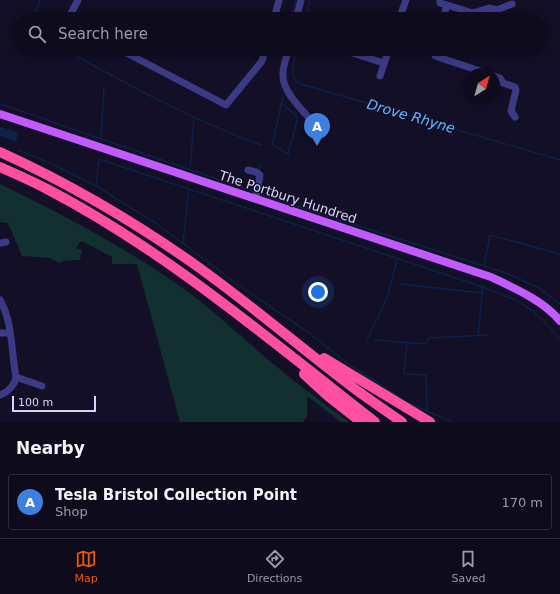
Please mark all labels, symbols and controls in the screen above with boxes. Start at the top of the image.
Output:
search box [12,12,548,56]
icon: search [26,23,48,45]
text: Search here [58,25,148,43]
north arrow [464,68,500,104]
water label: Drove Rhyne [365,96,457,136]
pin: A [304,113,330,146]
street label: The Portbury Hundred [216,167,359,226]
your location [308,282,328,302]
scale bar [12,394,96,413]
text: 100 m [18,396,53,409]
text: Nearby [16,438,85,458]
text: Tesla Bristol Collection Point [55,486,297,504]
text: A [25,495,35,510]
text: 170 m [501,495,543,510]
text: Shop [55,504,88,519]
tab: Map [75,548,98,585]
tab: Directions [247,548,302,585]
tab: Saved [451,548,485,585]

